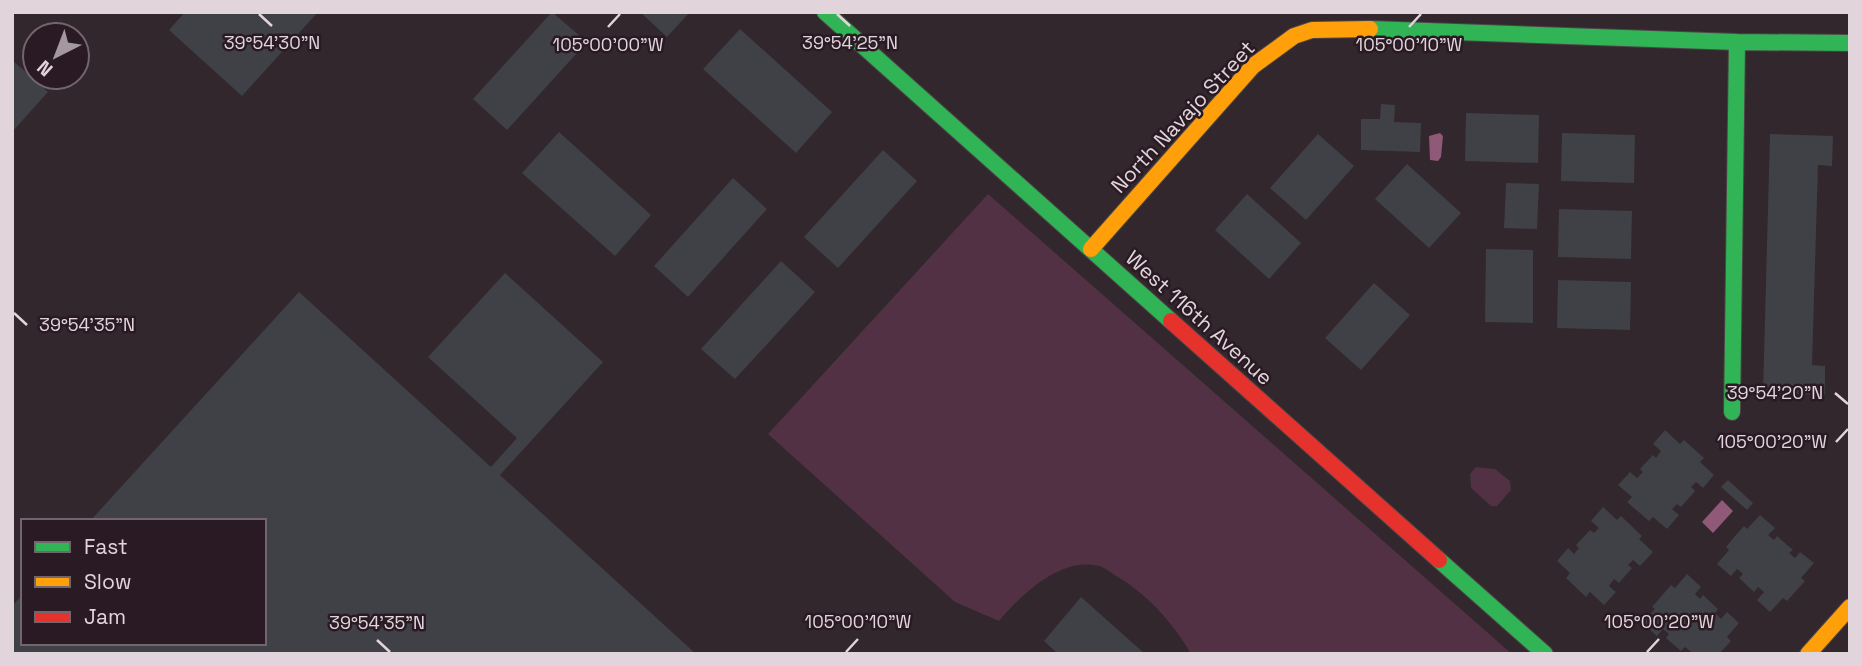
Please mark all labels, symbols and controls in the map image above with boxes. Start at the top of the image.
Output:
north arrow [21,21,91,91]
text: 39°54'30"N [224,31,320,54]
text: 39°54'25"N [802,31,898,54]
text: 105°00'00"W [553,33,664,56]
text: 105°00'10"W [1356,33,1463,56]
street label: North Navajo Street [1105,35,1260,199]
text: N [32,55,58,82]
street label: West 116th Avenue [1120,244,1278,391]
text: 39°54'35"N [39,313,135,336]
text: 39°54'20"N [1727,381,1823,404]
text: 105°00'20"W [1717,430,1827,453]
legend [21,519,266,645]
text: Fast [84,533,128,560]
text: Slow [84,568,132,595]
text: Jam [84,603,126,630]
text: 105°00'10"W [805,610,912,633]
text: 105°00'20"W [1604,610,1714,633]
text: 39°54'35"N [329,611,425,634]

